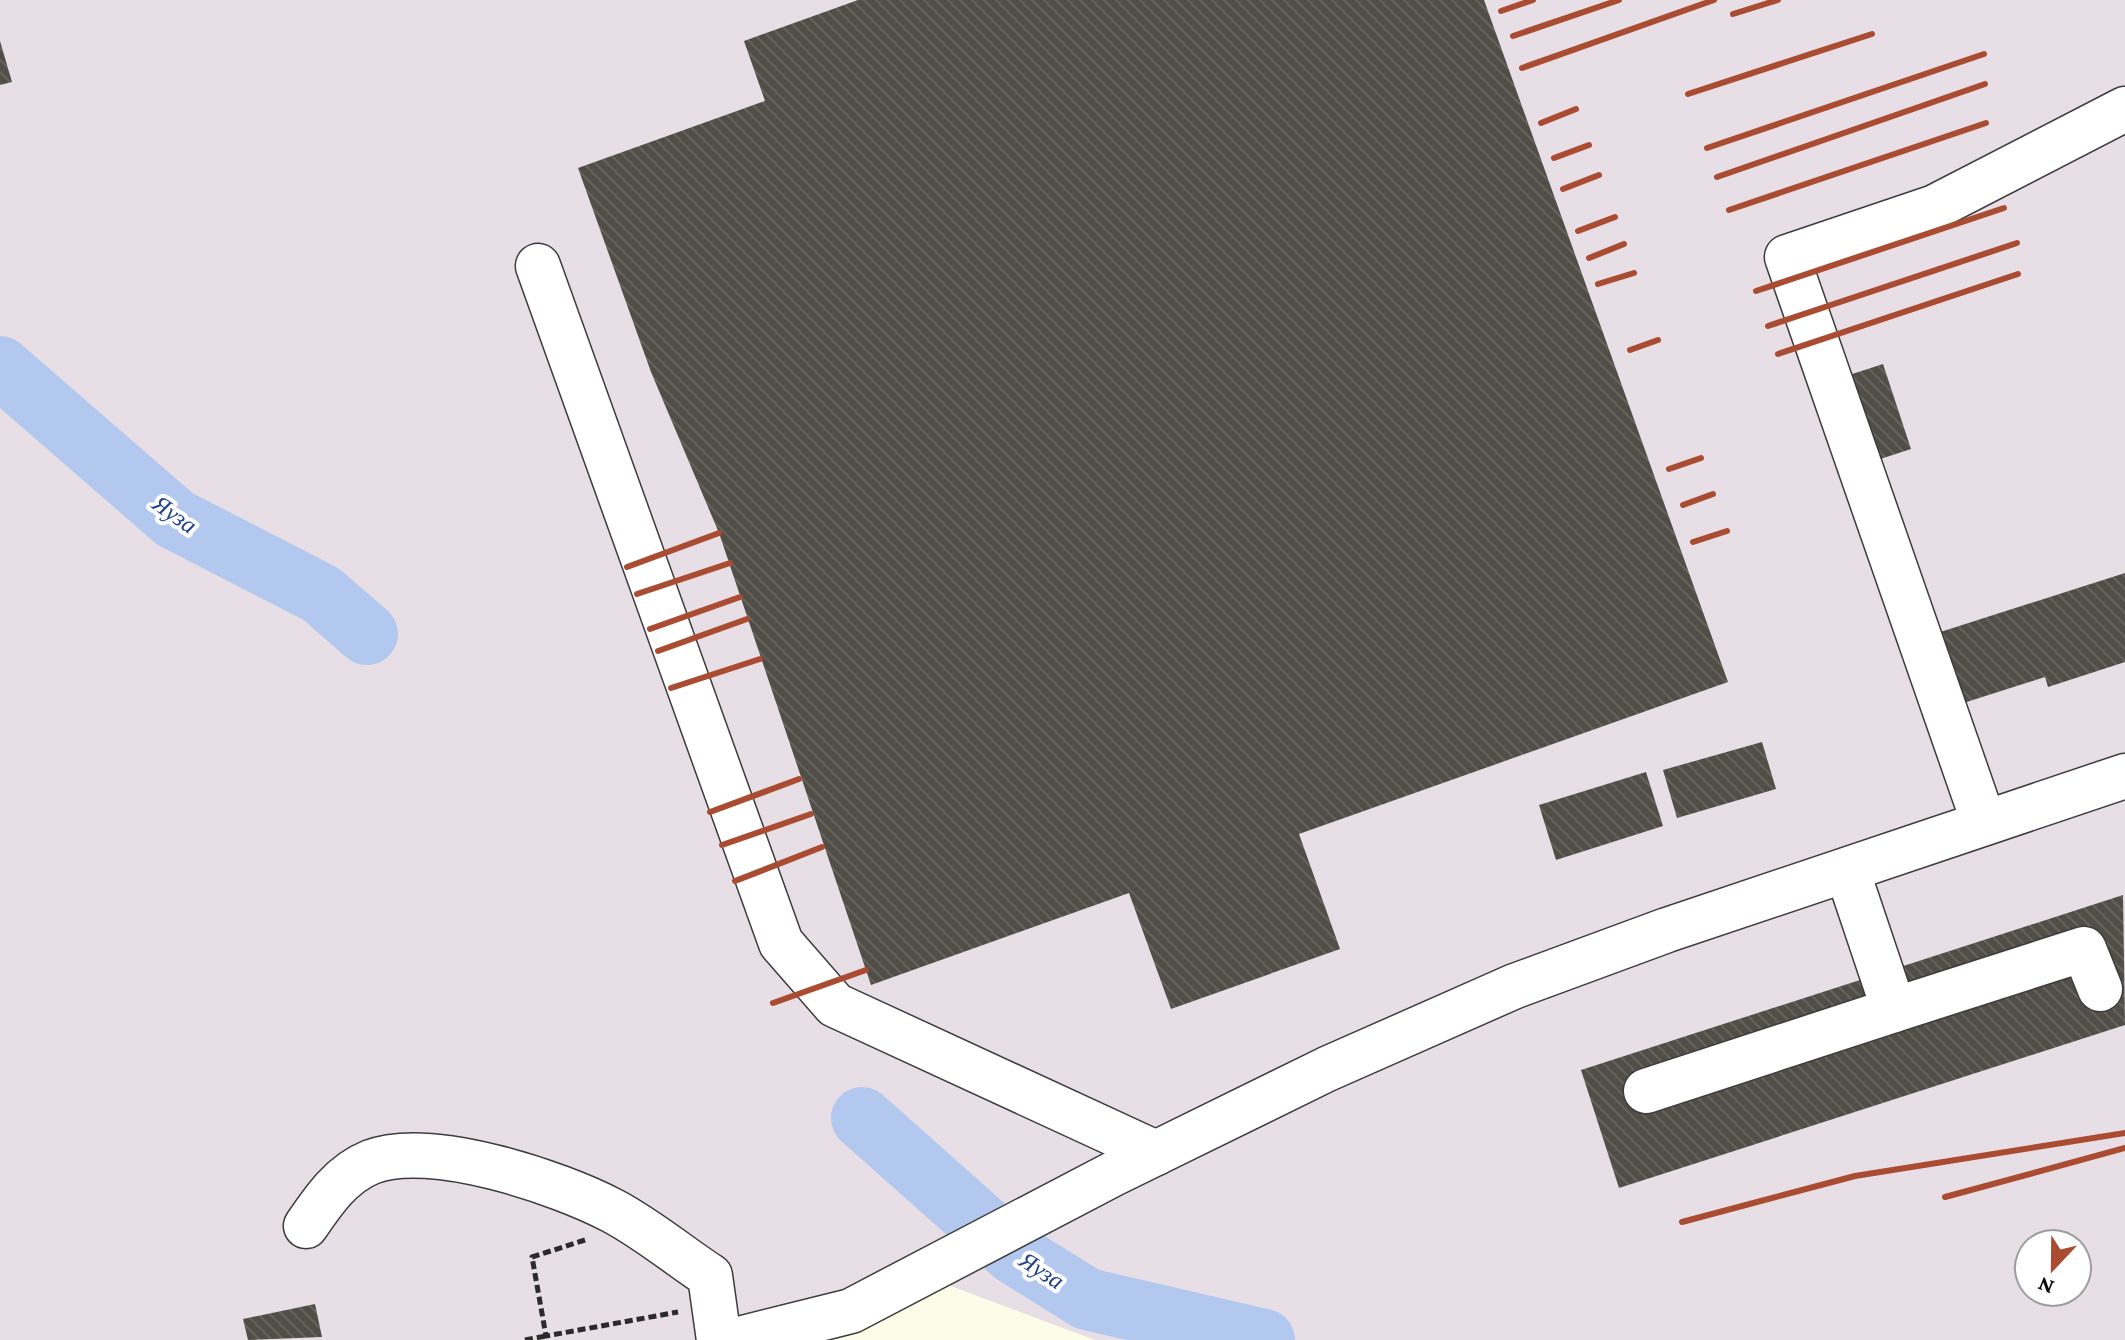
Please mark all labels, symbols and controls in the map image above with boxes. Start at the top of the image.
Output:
water label: Яуза [147,489,202,539]
north arrow [2013,1228,2093,1308]
water label: Яуза [1014,1245,1069,1294]
text: N [2034,1272,2057,1300]

